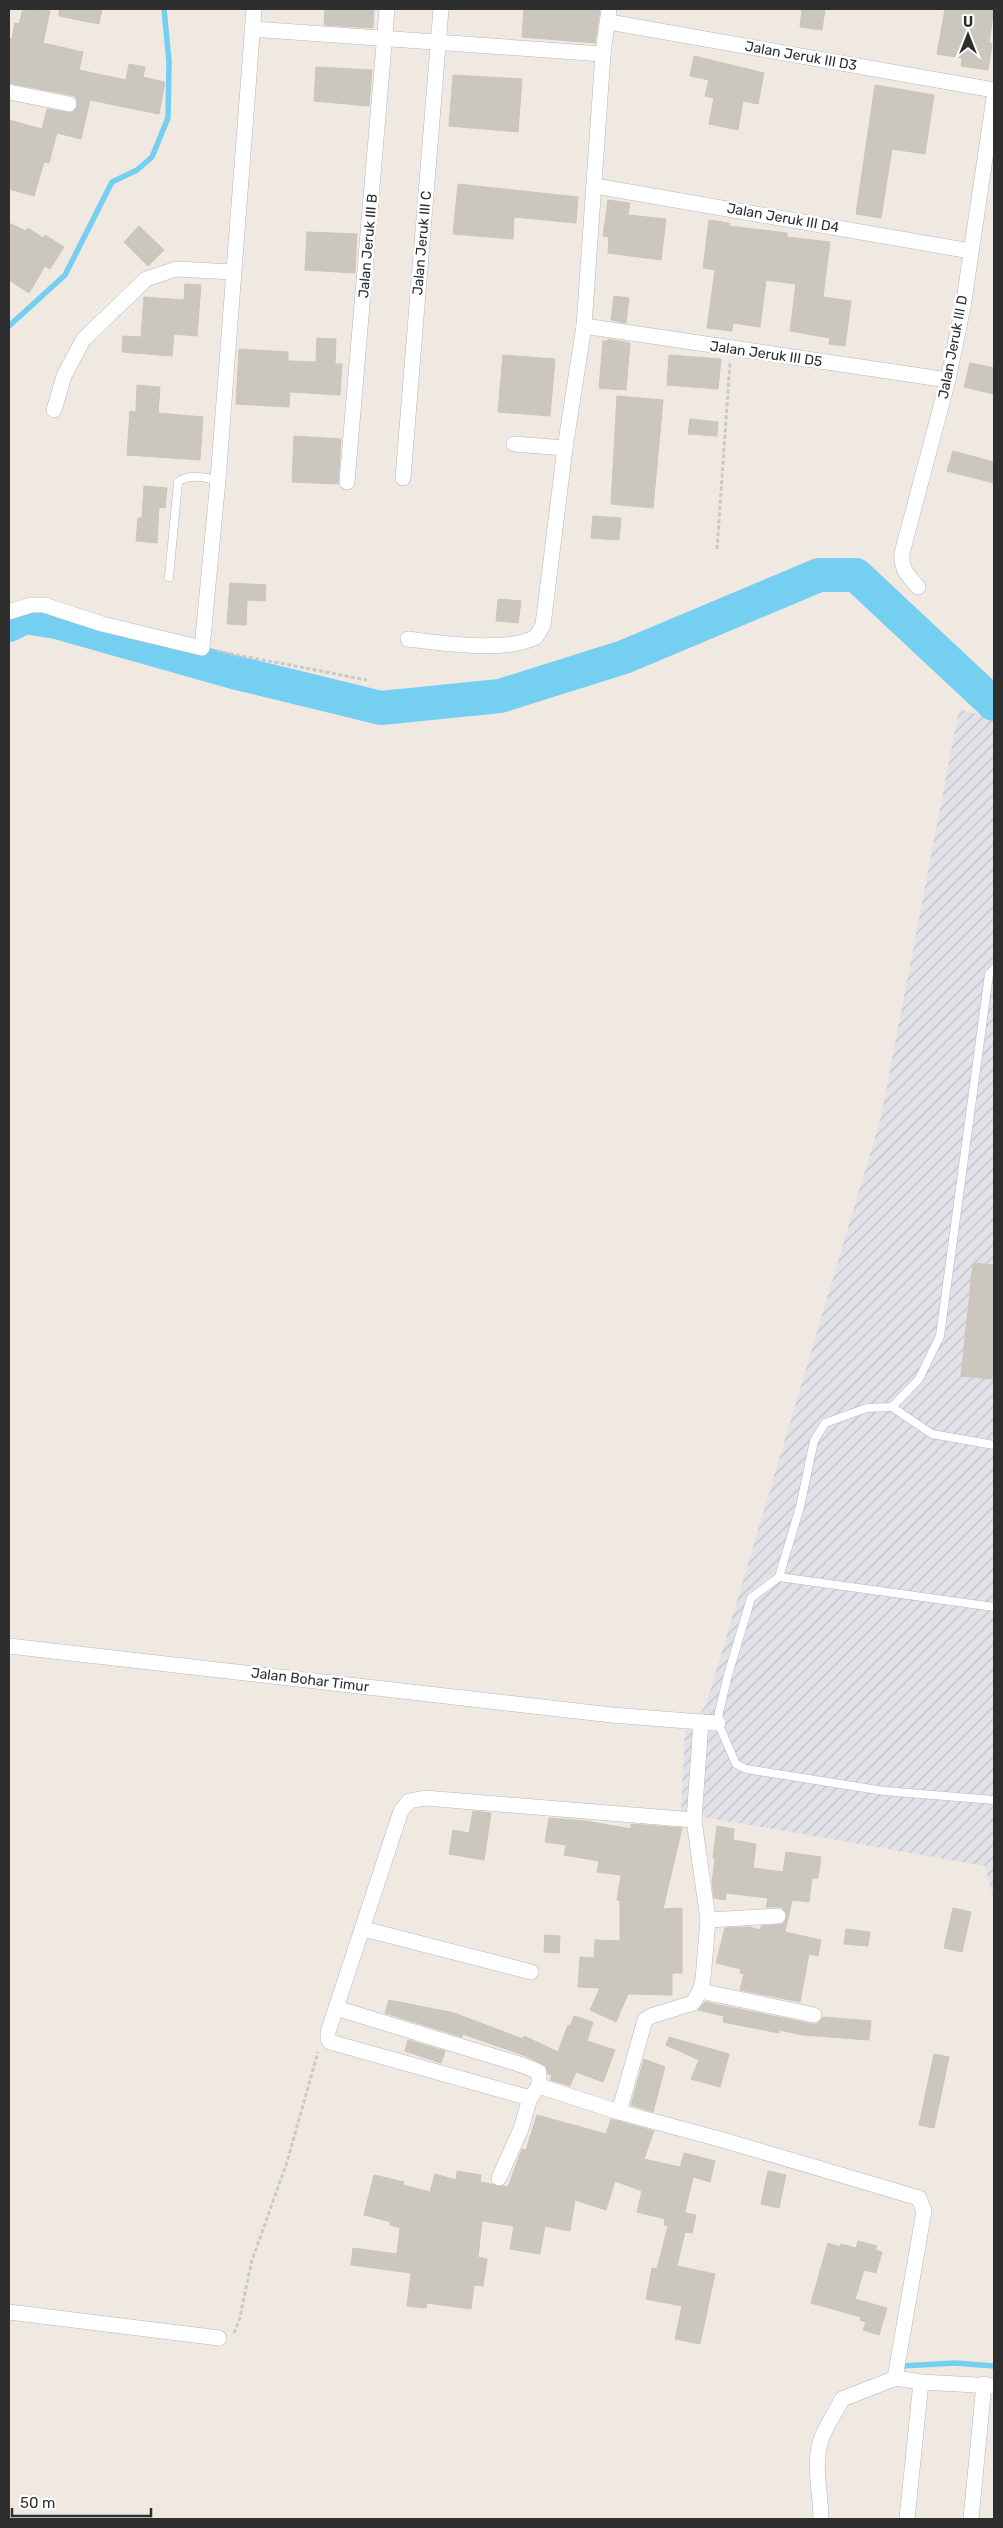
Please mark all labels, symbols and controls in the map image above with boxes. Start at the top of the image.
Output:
north arrow [943,10,993,60]
text: U [963,14,973,31]
street label: Jalan Jeruk III D3 [744,38,858,74]
street label: Jalan Jeruk III C [409,190,435,296]
street label: Jalan Jeruk III B [355,193,381,299]
street label: Jalan Jeruk III D4 [725,200,841,236]
street label: Jalan Jeruk III D [935,294,971,400]
street label: Jalan Jeruk III D5 [709,338,823,370]
street label: Jalan Bohar Timur [250,1664,371,1696]
scale bar [12,2486,151,2518]
text: 50 m [20,2494,55,2512]

